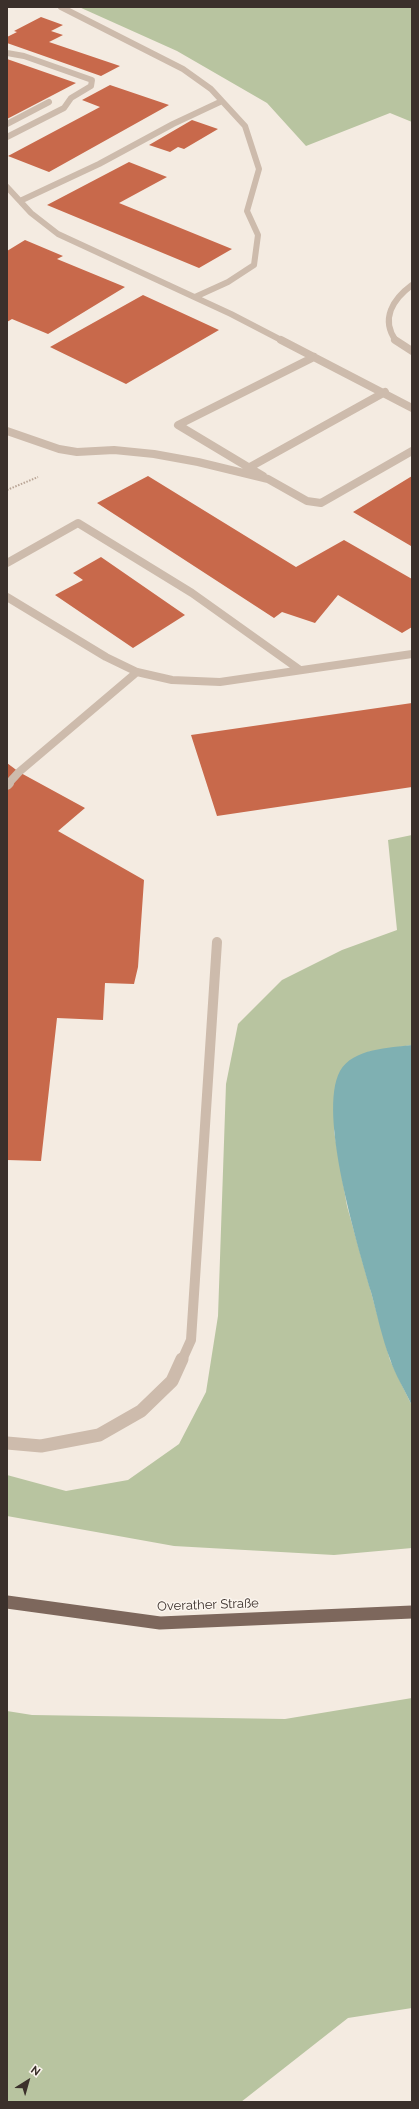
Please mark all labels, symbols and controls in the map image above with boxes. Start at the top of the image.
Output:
street label: Overather Straße [157,1595,259,1615]
north arrow [8,2061,48,2101]
text: N [28,2063,43,2079]

